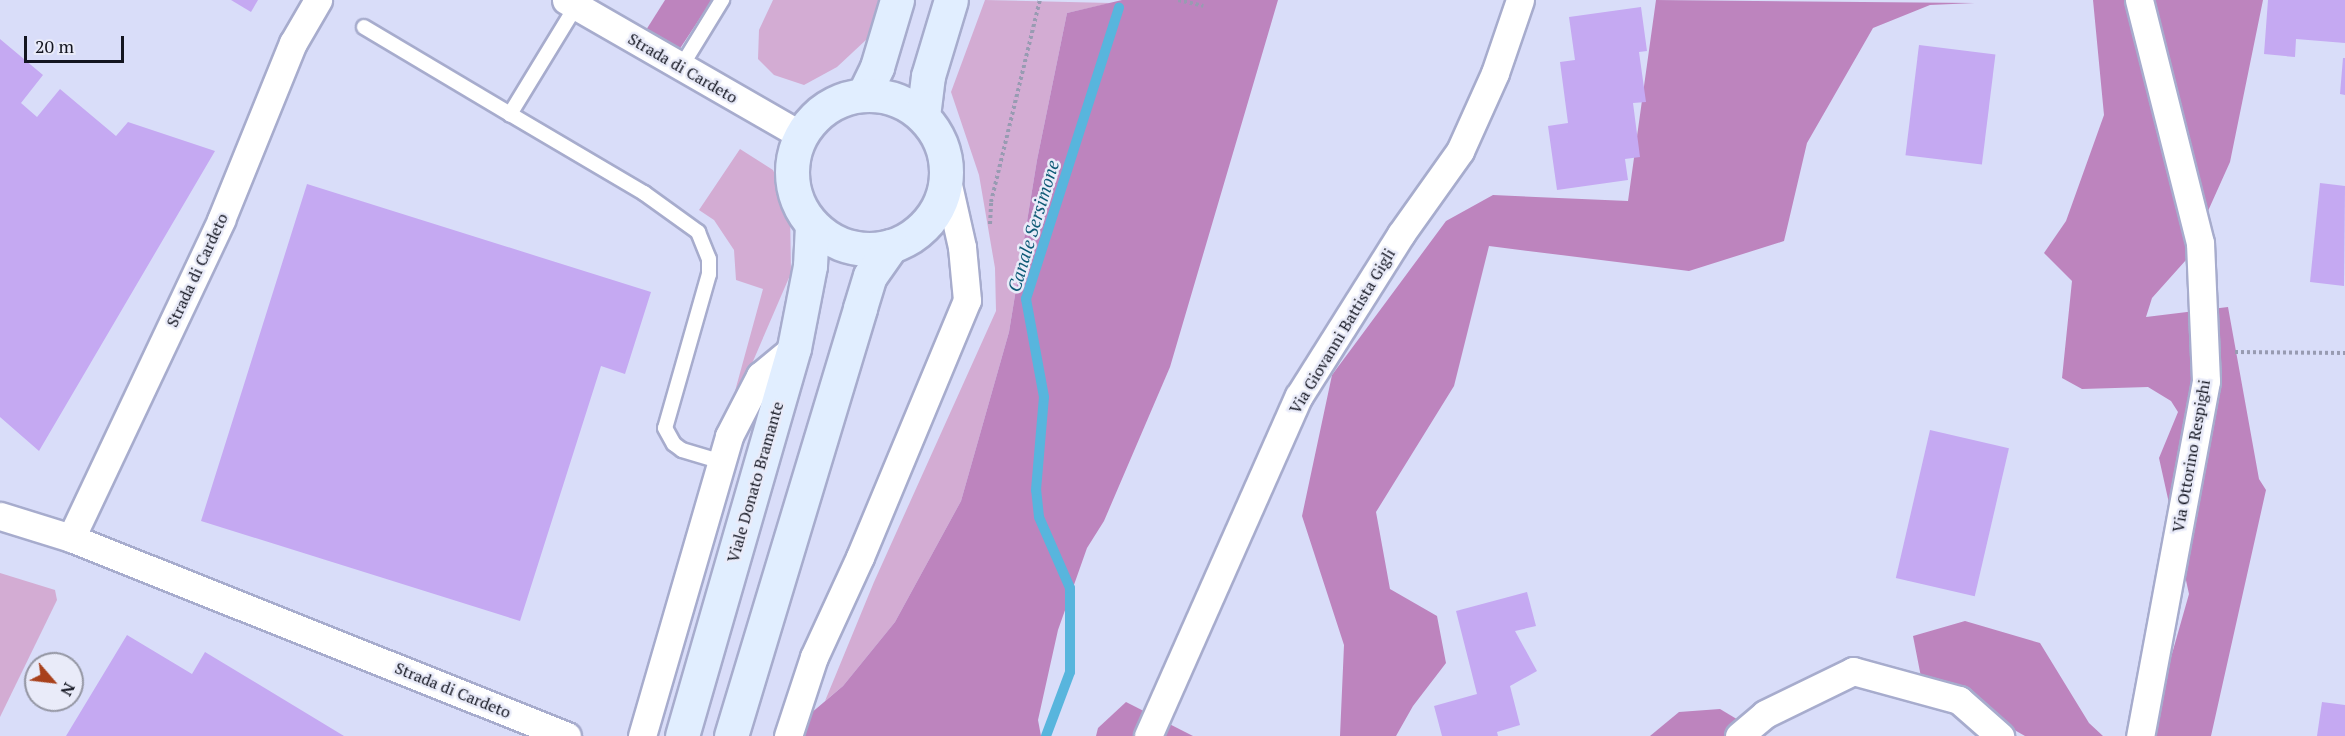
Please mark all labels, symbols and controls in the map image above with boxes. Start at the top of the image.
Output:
scale bar [27,24,128,62]
street label: Strada di Cardeto [625,29,741,107]
text: 20 m [35,34,74,58]
water label: Canale Sersimone [1003,158,1063,294]
street label: Strada di Cardeto [162,210,232,330]
street label: Via Giovanni Battista Gigli [1285,245,1399,417]
street label: Via Ottorino Respighi [2168,378,2214,534]
street label: Viale Donato Bramante [723,399,787,565]
north arrow [24,652,84,712]
street label: Strada di Cardeto [392,658,514,722]
text: N [56,679,81,700]

